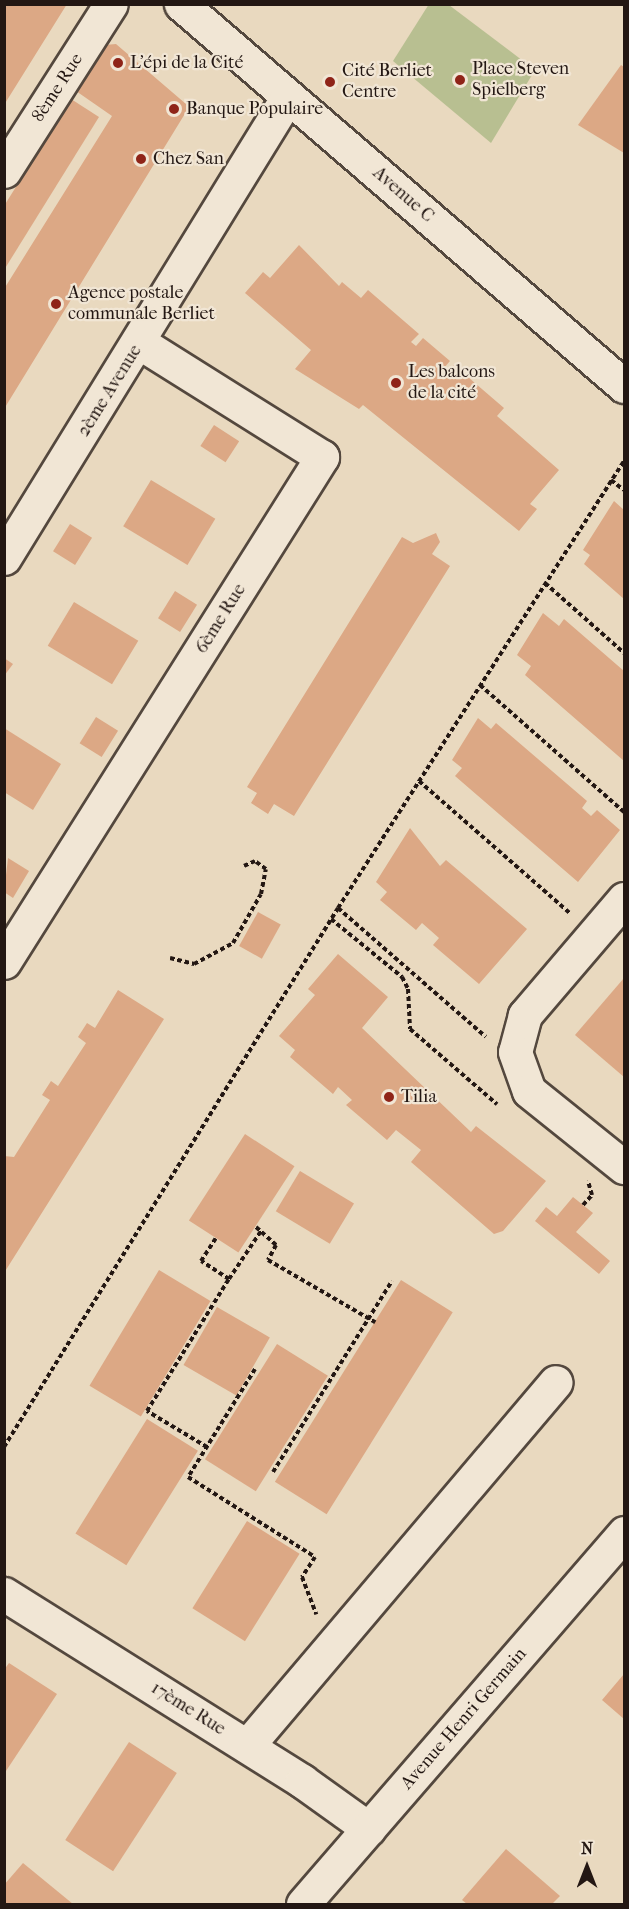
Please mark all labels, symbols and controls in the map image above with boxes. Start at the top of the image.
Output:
street label: 8ème Rue [28,50,88,126]
place label: L'épi de la Cité [130,52,243,74]
marker: L'épi de la Cité [111,56,125,70]
place label: Place Steven Spielberg [472,59,569,101]
place label: Cité Berliet Centre [342,61,432,104]
marker: Place Steven Spielberg [453,73,467,87]
marker: Cité Berliet Centre [323,75,337,89]
place label: Banque Populaire [186,98,323,120]
marker: Banque Populaire [167,102,181,116]
place label: Chez San [153,148,224,170]
marker: Chez San [134,152,148,166]
street label: Avenue C [368,163,438,227]
place label: Agence postale communale Berliet [68,283,215,326]
marker: Agence postale communale Berliet [49,297,63,311]
street label: 2ème Avenue [73,341,147,441]
place label: Les balcons de la cité [408,362,495,404]
marker: Les balcons de la cité [389,376,403,390]
street label: 6ème Rue [191,580,251,658]
place label: Tilia [401,1086,437,1108]
marker: Tilia [382,1090,396,1104]
street label: Avenue Henri Germain [397,1644,531,1794]
street label: 17ème Rue [147,1678,229,1740]
north arrow [557,1837,617,1897]
text: N [581,1839,593,1858]

